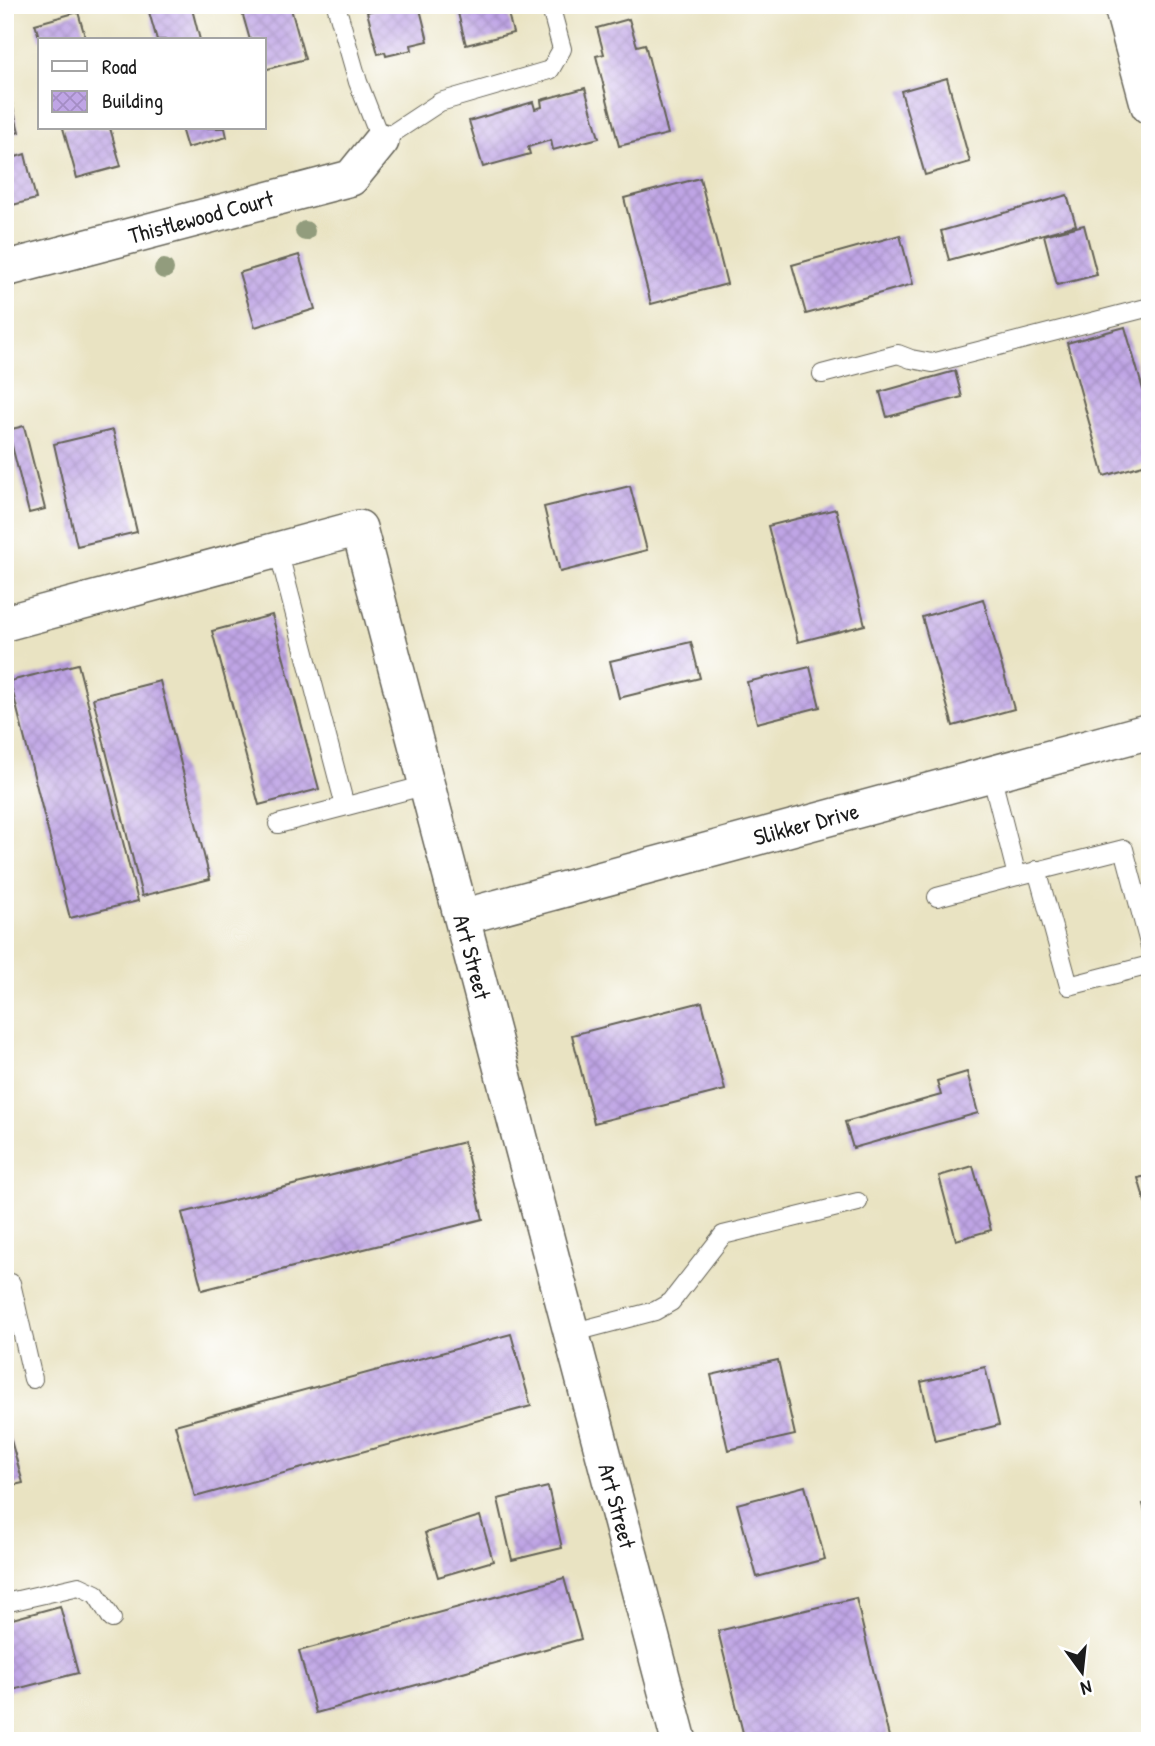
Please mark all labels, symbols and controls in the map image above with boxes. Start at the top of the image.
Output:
legend [38,38,266,130]
text: Road [102,52,136,81]
text: Building [102,86,163,115]
street label: Thistlewood Court [125,182,278,251]
street label: Slikker Drive [750,795,862,852]
street label: Art Street [446,911,499,1004]
street label: Art Street [591,1460,644,1553]
north arrow [1046,1638,1116,1708]
text: N [1078,1675,1095,1702]

